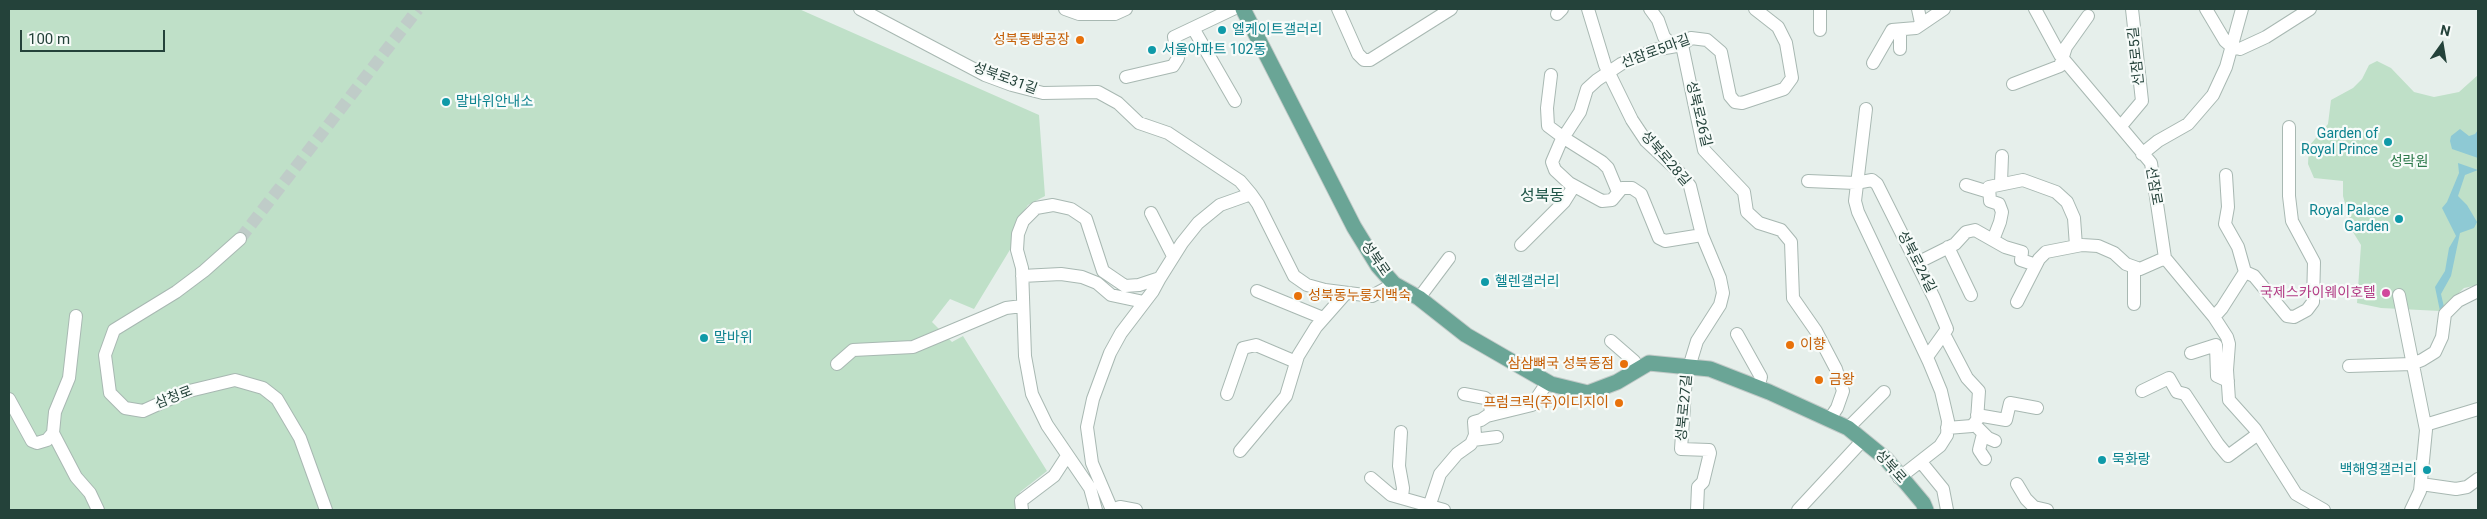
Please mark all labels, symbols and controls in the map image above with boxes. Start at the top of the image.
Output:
scale bar [22,20,168,52]
north arrow [2417,20,2467,70]
text: N [2439,21,2452,39]
place label: 엘케이트갤러리 [1232,22,1322,38]
marker: 엘케이트갤러리 [1216,24,1228,36]
street label: 선잠로5길 [2126,26,2148,86]
text: 100 m [28,30,70,48]
place label: 성북동빵공장 [993,32,1070,48]
street label: 선잠로5마길 [1619,32,1693,72]
marker: 성북동빵공장 [1074,34,1086,46]
place label: 서울아파트 102동 [1162,42,1266,58]
marker: 서울아파트 102동 [1146,44,1158,56]
street label: 성북로31길 [971,60,1039,98]
street label: 성북로26길 [1682,79,1714,149]
place label: 말바위안내소 [456,94,533,110]
marker: 말바위안내소 [440,96,452,108]
place label: Garden of Royal Prince [2301,126,2378,158]
street label: 성북로28길 [1637,128,1693,190]
marker: Garden of Royal Prince [2382,136,2394,148]
park label: 성락원 [2390,154,2428,170]
street label: 선잠로 [2141,166,2165,206]
district label: 성북동 [1520,187,1564,207]
place label: Royal Palace Garden [2309,203,2389,236]
marker: Royal Palace Garden [2393,213,2405,225]
street label: 성북로24길 [1893,228,1939,296]
street label: 성북로 [1357,238,1393,280]
place label: 헬렌갤러리 [1495,274,1559,290]
marker: 헬렌갤러리 [1479,276,1491,288]
place label: 국제스카이웨이호텔 [2260,285,2376,301]
marker: 국제스카이웨이호텔 [2380,287,2392,299]
place label: 성북동누룽지백숙 [1308,288,1411,304]
marker: 성북동누룽지백숙 [1292,290,1304,302]
place label: 말바위 [714,330,753,346]
marker: 말바위 [698,332,710,344]
place label: 이향 [1800,337,1826,353]
marker: 이향 [1784,339,1796,351]
place label: 삼삼뼈국 성북동점 [1507,356,1614,372]
marker: 삼삼뼈국 성북동점 [1618,358,1630,370]
place label: 금왕 [1829,372,1855,388]
street label: 성북로27길 [1674,374,1696,442]
marker: 금왕 [1813,374,1825,386]
street label: 삼청로 [153,383,195,413]
place label: 프럼크릭(주)이디지이 [1483,395,1609,411]
marker: 프럼크릭(주)이디지이 [1613,397,1625,409]
street label: 성북로 [1871,447,1909,487]
place label: 묵화랑 [2112,452,2151,468]
marker: 묵화랑 [2096,454,2108,466]
place label: 백해영갤러리 [2340,462,2417,478]
marker: 백해영갤러리 [2421,464,2433,476]

